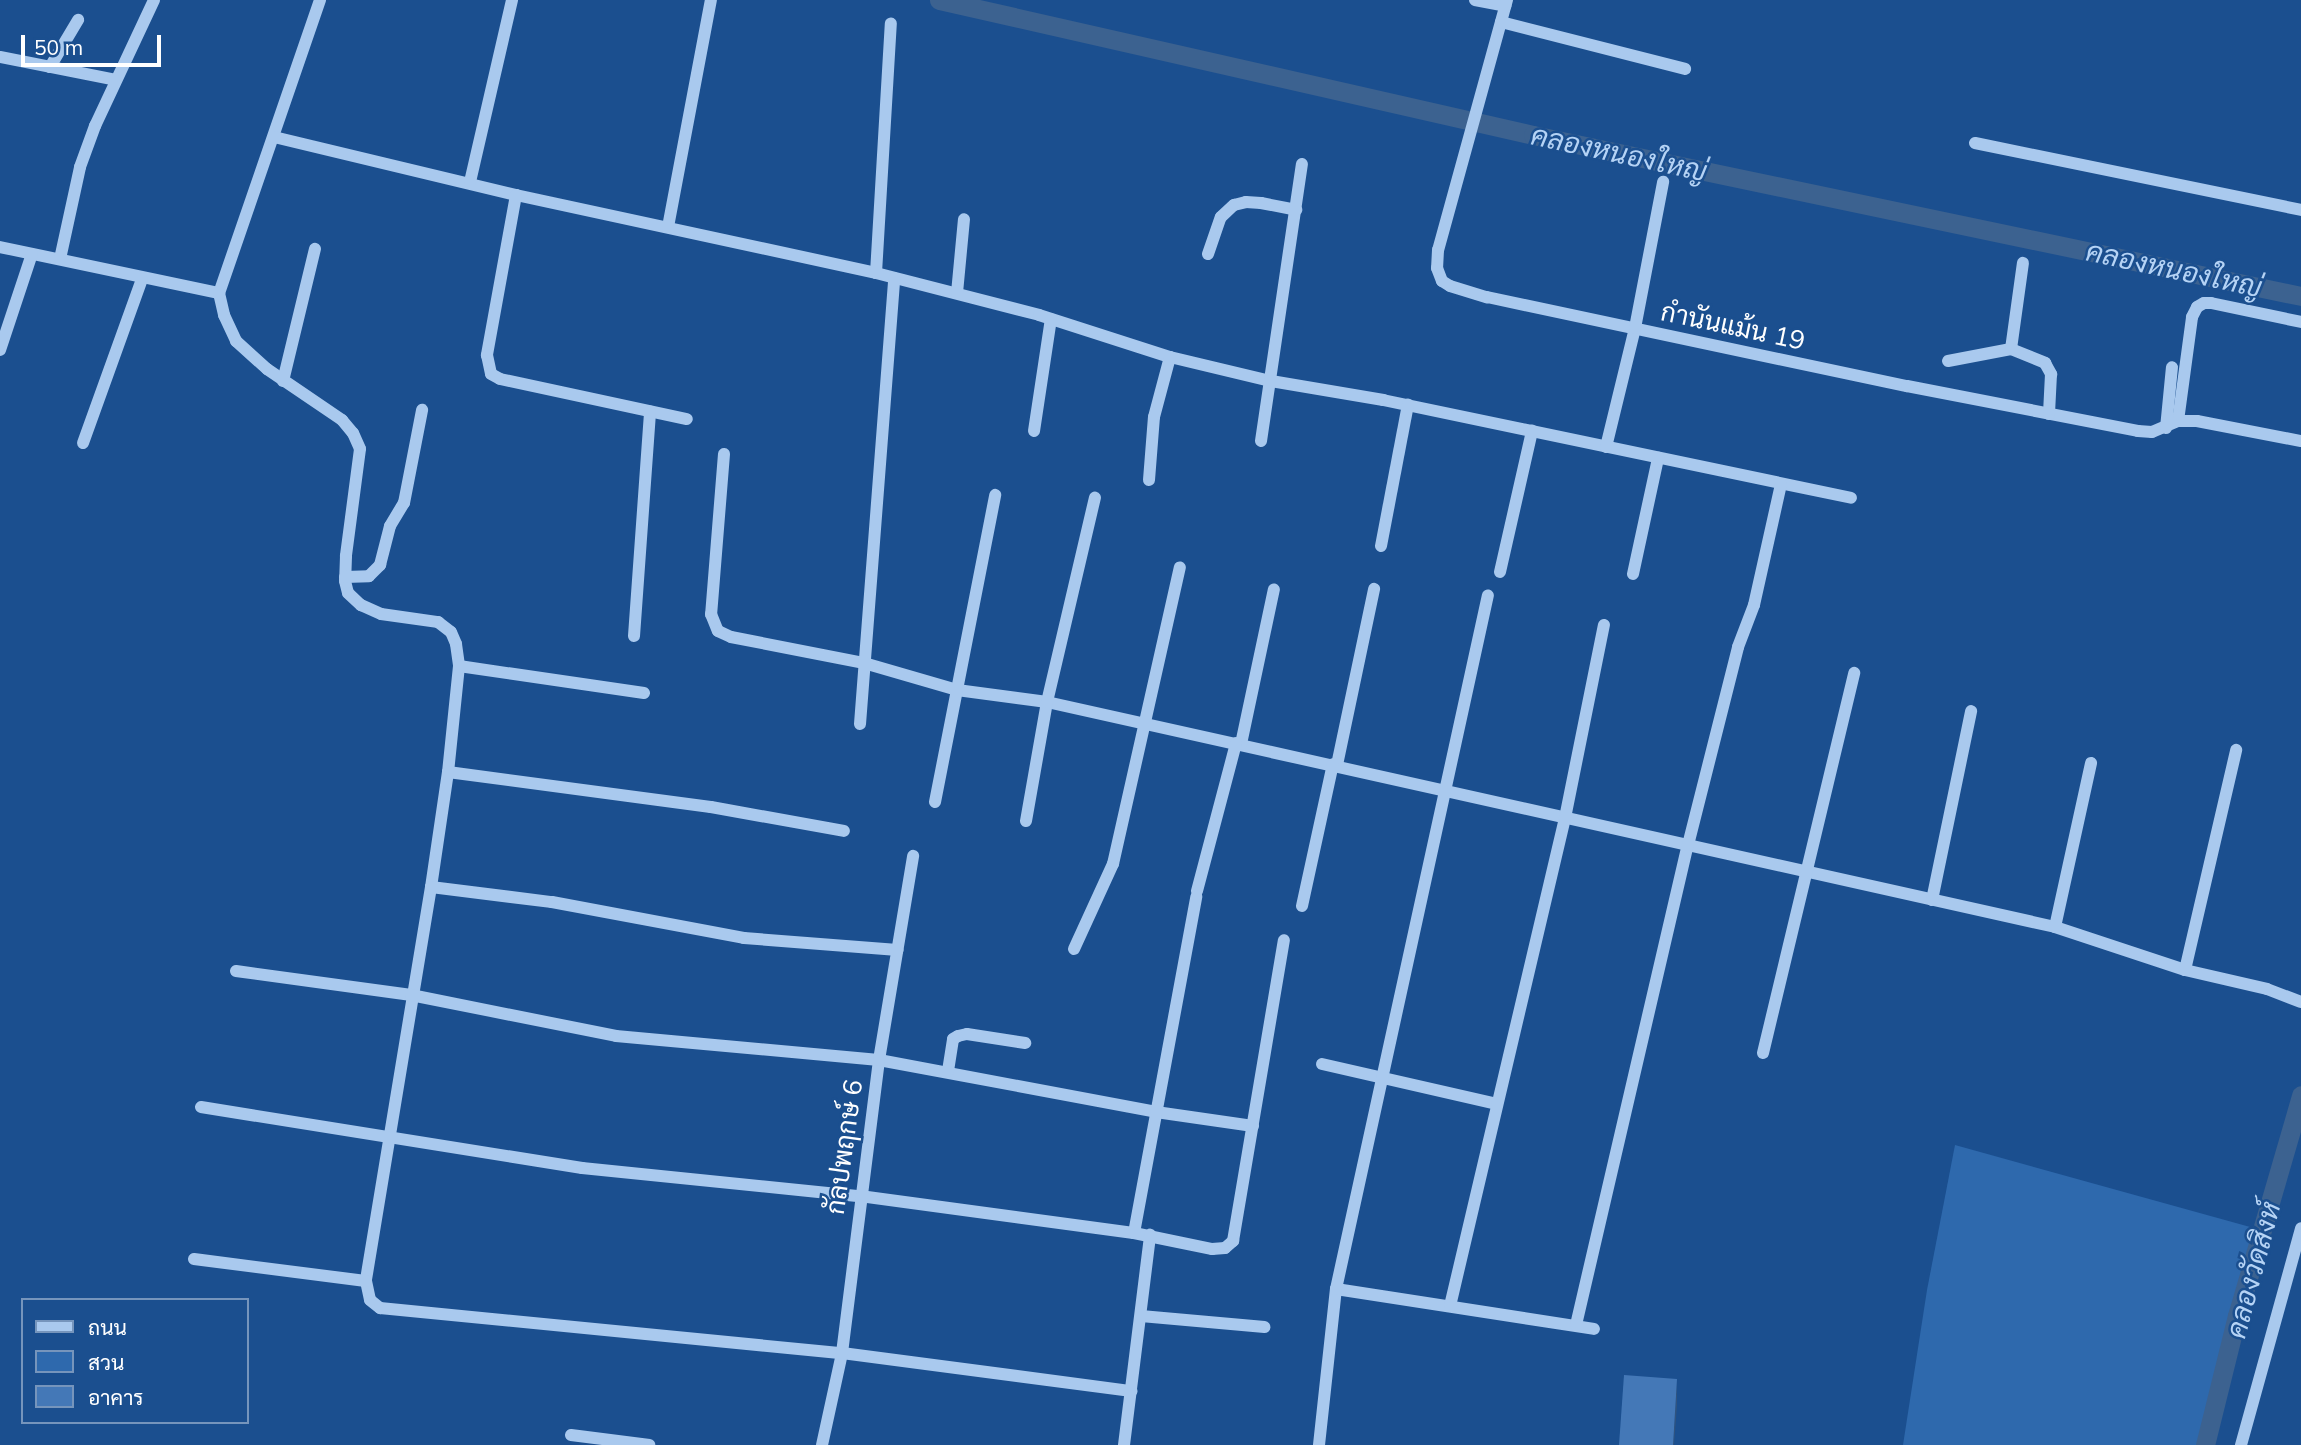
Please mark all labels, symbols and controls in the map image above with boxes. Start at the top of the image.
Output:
scale bar [24,21,164,65]
text: 50 m [34,34,83,60]
water label: คลองหนองใหญ่ [1528,118,1710,188]
water label: คลองหนองใหญ่ [2083,234,2265,304]
street label: กำนันแม้น 19 [1658,296,1808,356]
street label: กัลปพฤกษ์ 6 [819,1078,869,1216]
water label: คลองวัดสิงห์ [2219,1198,2287,1342]
legend [21,1298,248,1424]
text: ถนน [88,1314,127,1340]
text: สวน [88,1349,124,1375]
text: อาคาร [88,1384,144,1410]

